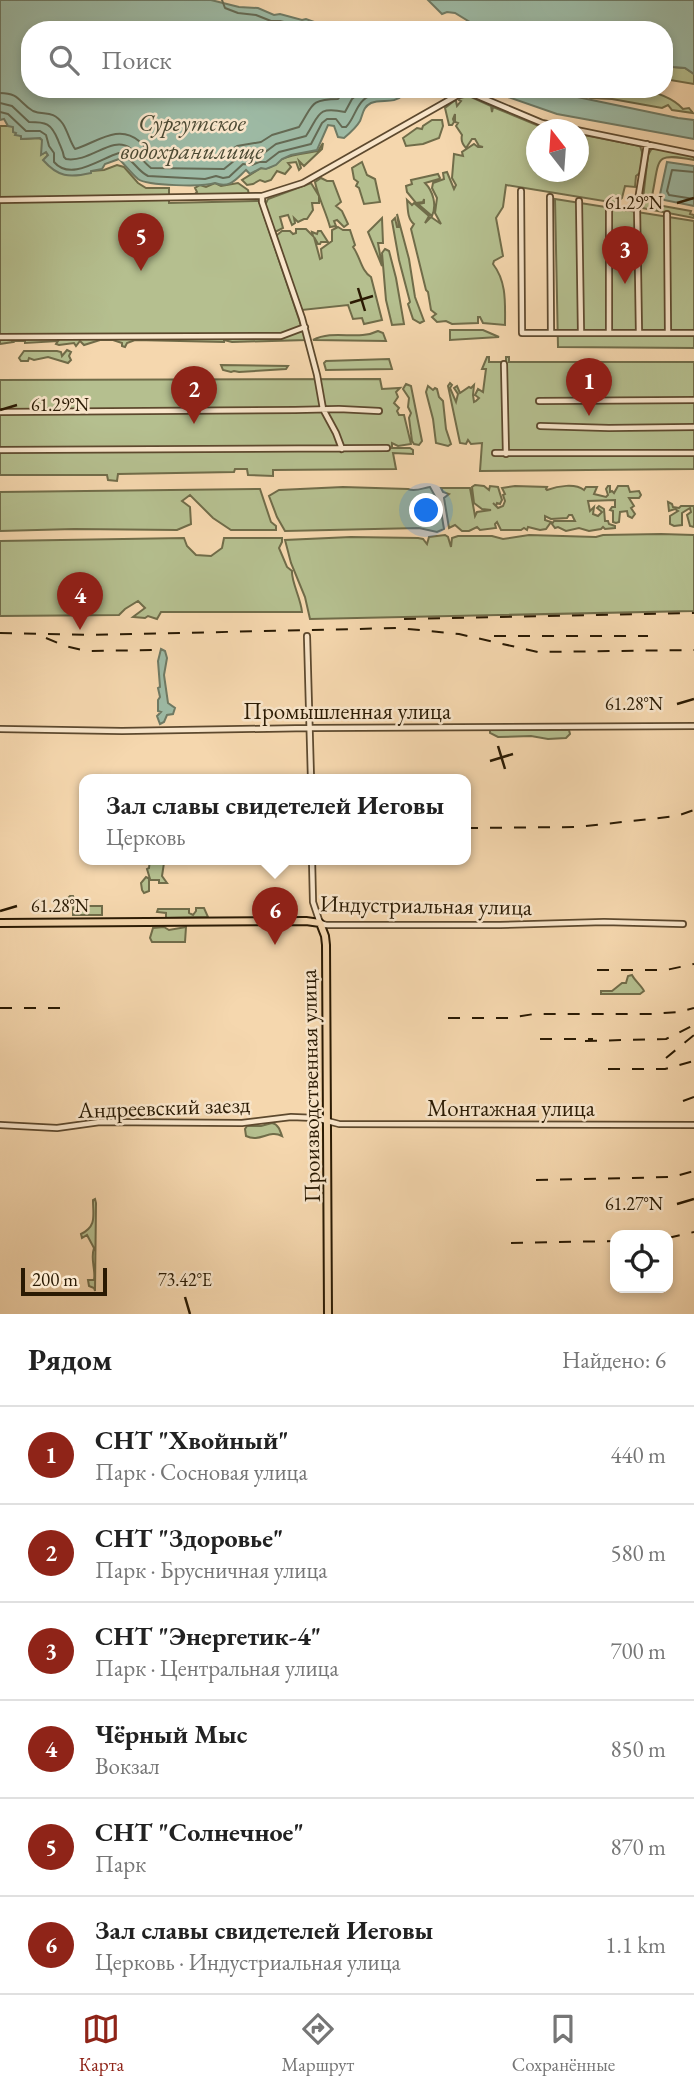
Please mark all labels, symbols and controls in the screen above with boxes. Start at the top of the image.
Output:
search box [21,21,673,98]
icon: search [45,41,83,79]
text: Поиск [101,43,172,77]
water label: Сургутское водохранилище [121,107,264,166]
north arrow [526,119,589,182]
text: 61.29°N [605,191,664,214]
pin: 5 [118,213,164,271]
pin: 3 [602,226,648,284]
pin: 1 [566,358,612,416]
pin: 2 [171,366,217,424]
text: 61.29°N [31,393,90,416]
your location [409,493,443,527]
pin: 4 [57,572,103,630]
text: 61.28°N [605,692,664,715]
street label: Промышленная улица [243,696,452,726]
popup [79,774,471,865]
text: Зал славы свидетелей Иеговы [106,788,444,822]
text: Церковь [106,822,186,852]
pin: 6 [252,887,298,945]
street label: Индустриальная улица [320,888,533,922]
text: 61.28°N [31,894,90,917]
street label: Производственная улица [293,968,327,1203]
street label: Андреевский заезд [76,1089,251,1125]
street label: Монтажная улица [427,1093,596,1123]
text: 61.27°N [605,1192,664,1215]
map controls [610,1230,673,1293]
button: locate [610,1230,673,1293]
scale bar [21,1265,107,1297]
text: 200 m [32,1267,78,1292]
text: 73.42°E [158,1268,212,1291]
text: Рядом [28,1340,112,1379]
text: Найдено: 6 [562,1345,666,1375]
text: СНТ "Хвойный" [95,1423,289,1457]
text: 1 [45,1440,57,1470]
text: 440 m [610,1440,666,1470]
text: Парк · Сосновая улица [95,1457,308,1487]
text: СНТ "Здоровье" [95,1521,283,1555]
text: 2 [45,1538,57,1568]
text: 580 m [610,1538,666,1568]
text: Парк · Брусничная улица [95,1555,328,1585]
text: СНТ "Энергетик-4" [95,1619,321,1653]
text: 3 [45,1636,57,1666]
text: 700 m [610,1636,666,1666]
text: Парк · Центральная улица [95,1653,339,1683]
text: Чёрный Мыс [95,1717,247,1751]
text: 4 [45,1734,57,1764]
text: 850 m [610,1734,666,1764]
text: Вокзал [95,1751,160,1781]
text: СНТ "Солнечное" [95,1815,304,1849]
text: 5 [45,1832,57,1862]
text: 870 m [610,1832,666,1862]
text: Парк [95,1849,146,1879]
text: Зал славы свидетелей Иеговы [95,1913,433,1947]
text: 6 [45,1930,57,1960]
text: 1.1 km [605,1930,666,1960]
text: Церковь · Индустриальная улица [95,1947,401,1977]
tab: Карта [79,2010,124,2077]
tab: Маршрут [281,2010,354,2077]
tab: Сохранённые [512,2010,615,2077]

